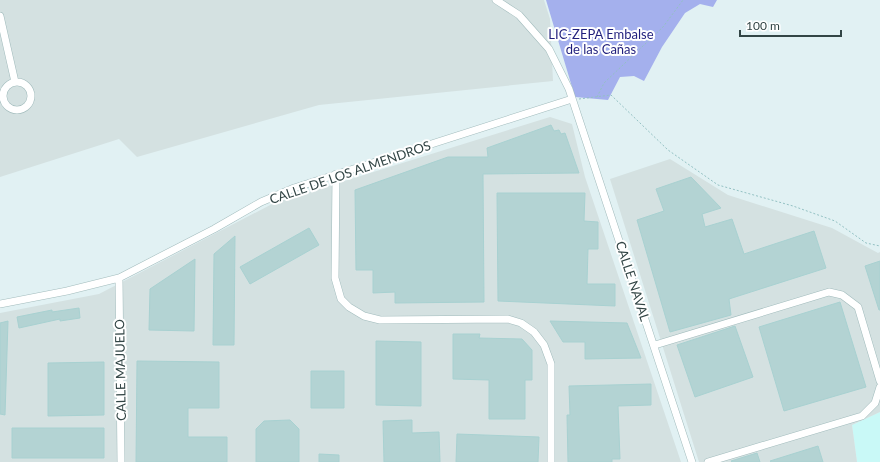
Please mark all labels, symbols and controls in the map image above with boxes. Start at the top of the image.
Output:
scale bar [740,12,841,38]
text: 100 m [746,18,780,33]
park label: LIC-ZEPA Embalse de las Cañas [548,26,654,57]
street label: CALLE DE LOS ALMENDROS [267,137,433,207]
street label: CALLE NAVAL [613,239,654,323]
street label: CALLE MAJUELO [111,319,129,421]

